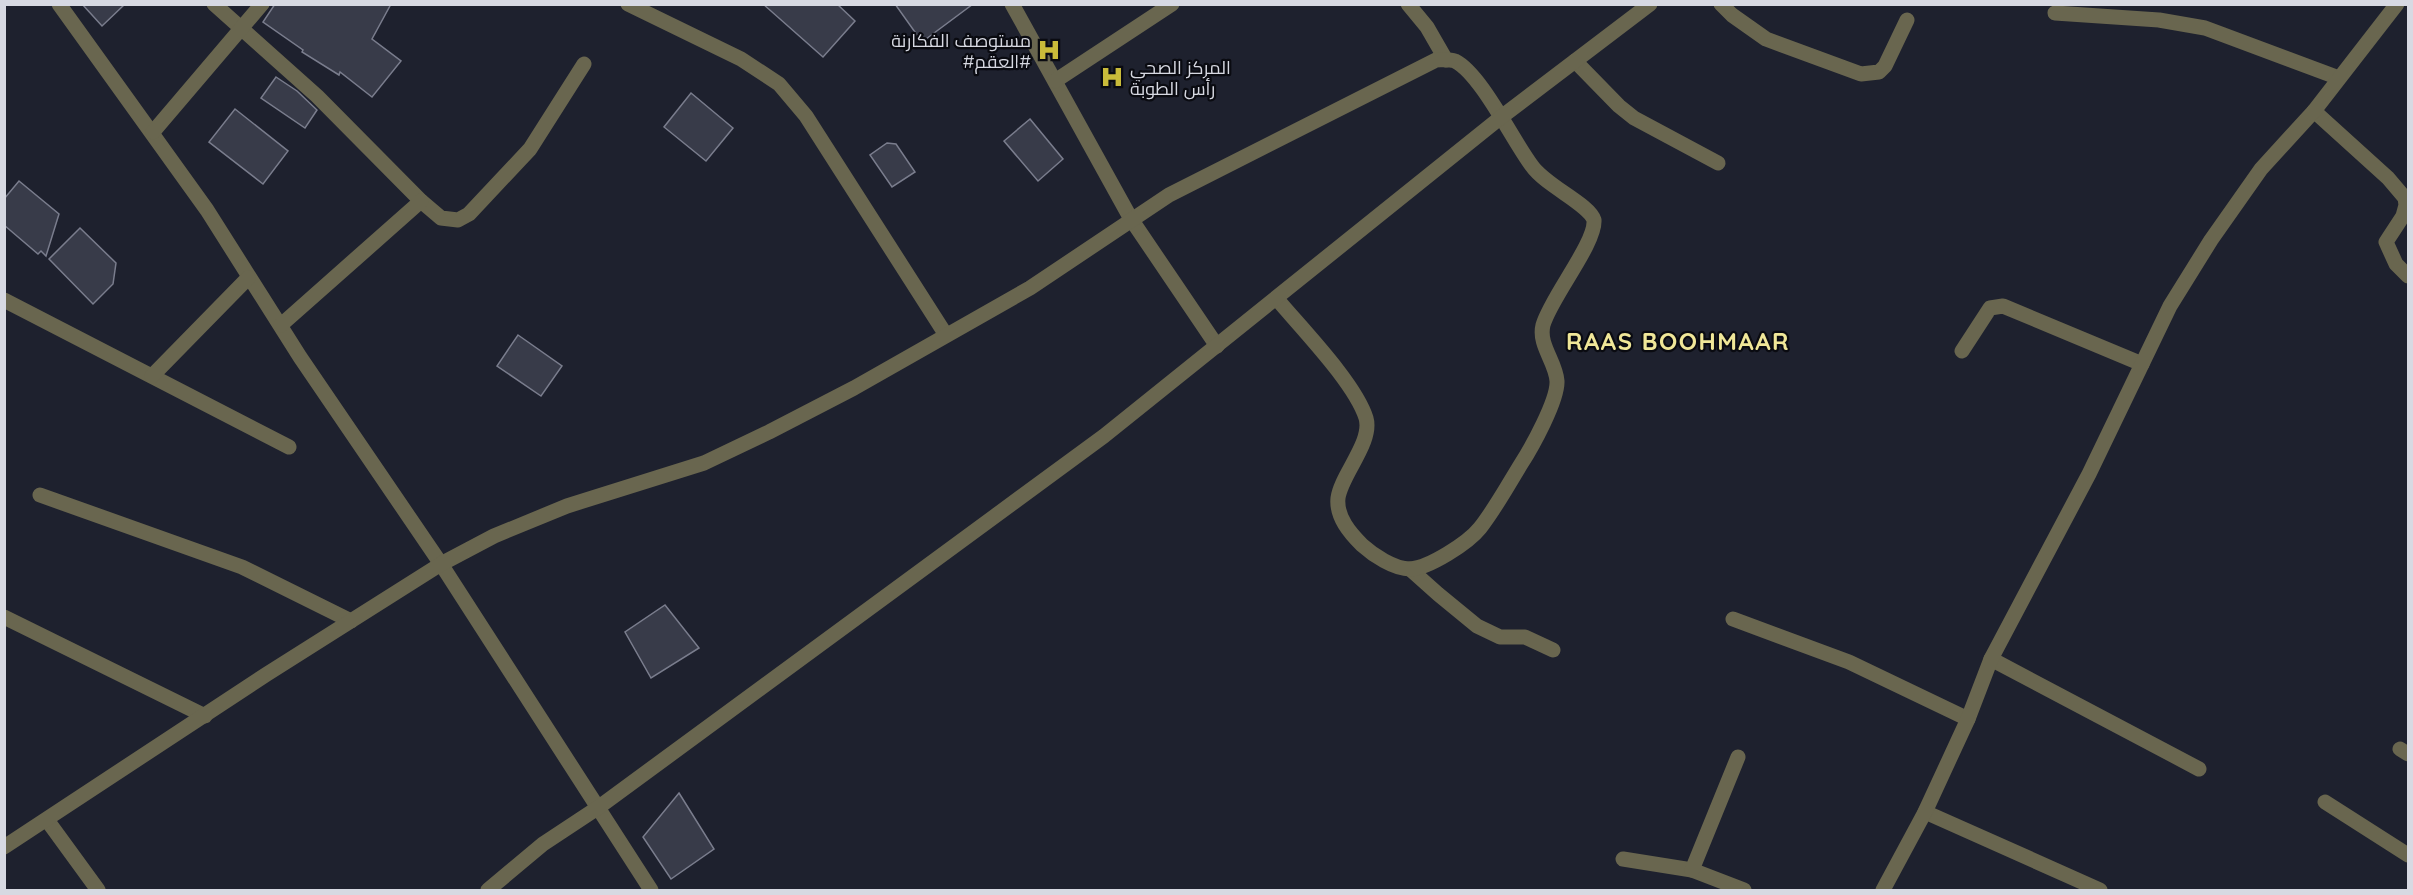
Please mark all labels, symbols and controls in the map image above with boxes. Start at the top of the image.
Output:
place label: مستوصف الفكارنة #العقم# [891,29,1031,74]
hospital icon: مستوصف الفكارنة #العقم# [1036,37,1062,63]
place label: المركز الصحي رأس الطوبة [1130,56,1231,100]
hospital icon: المركز الصحي رأس الطوبة [1099,64,1125,90]
district label: RAAS BOOHMAAR [1566,326,1790,356]

